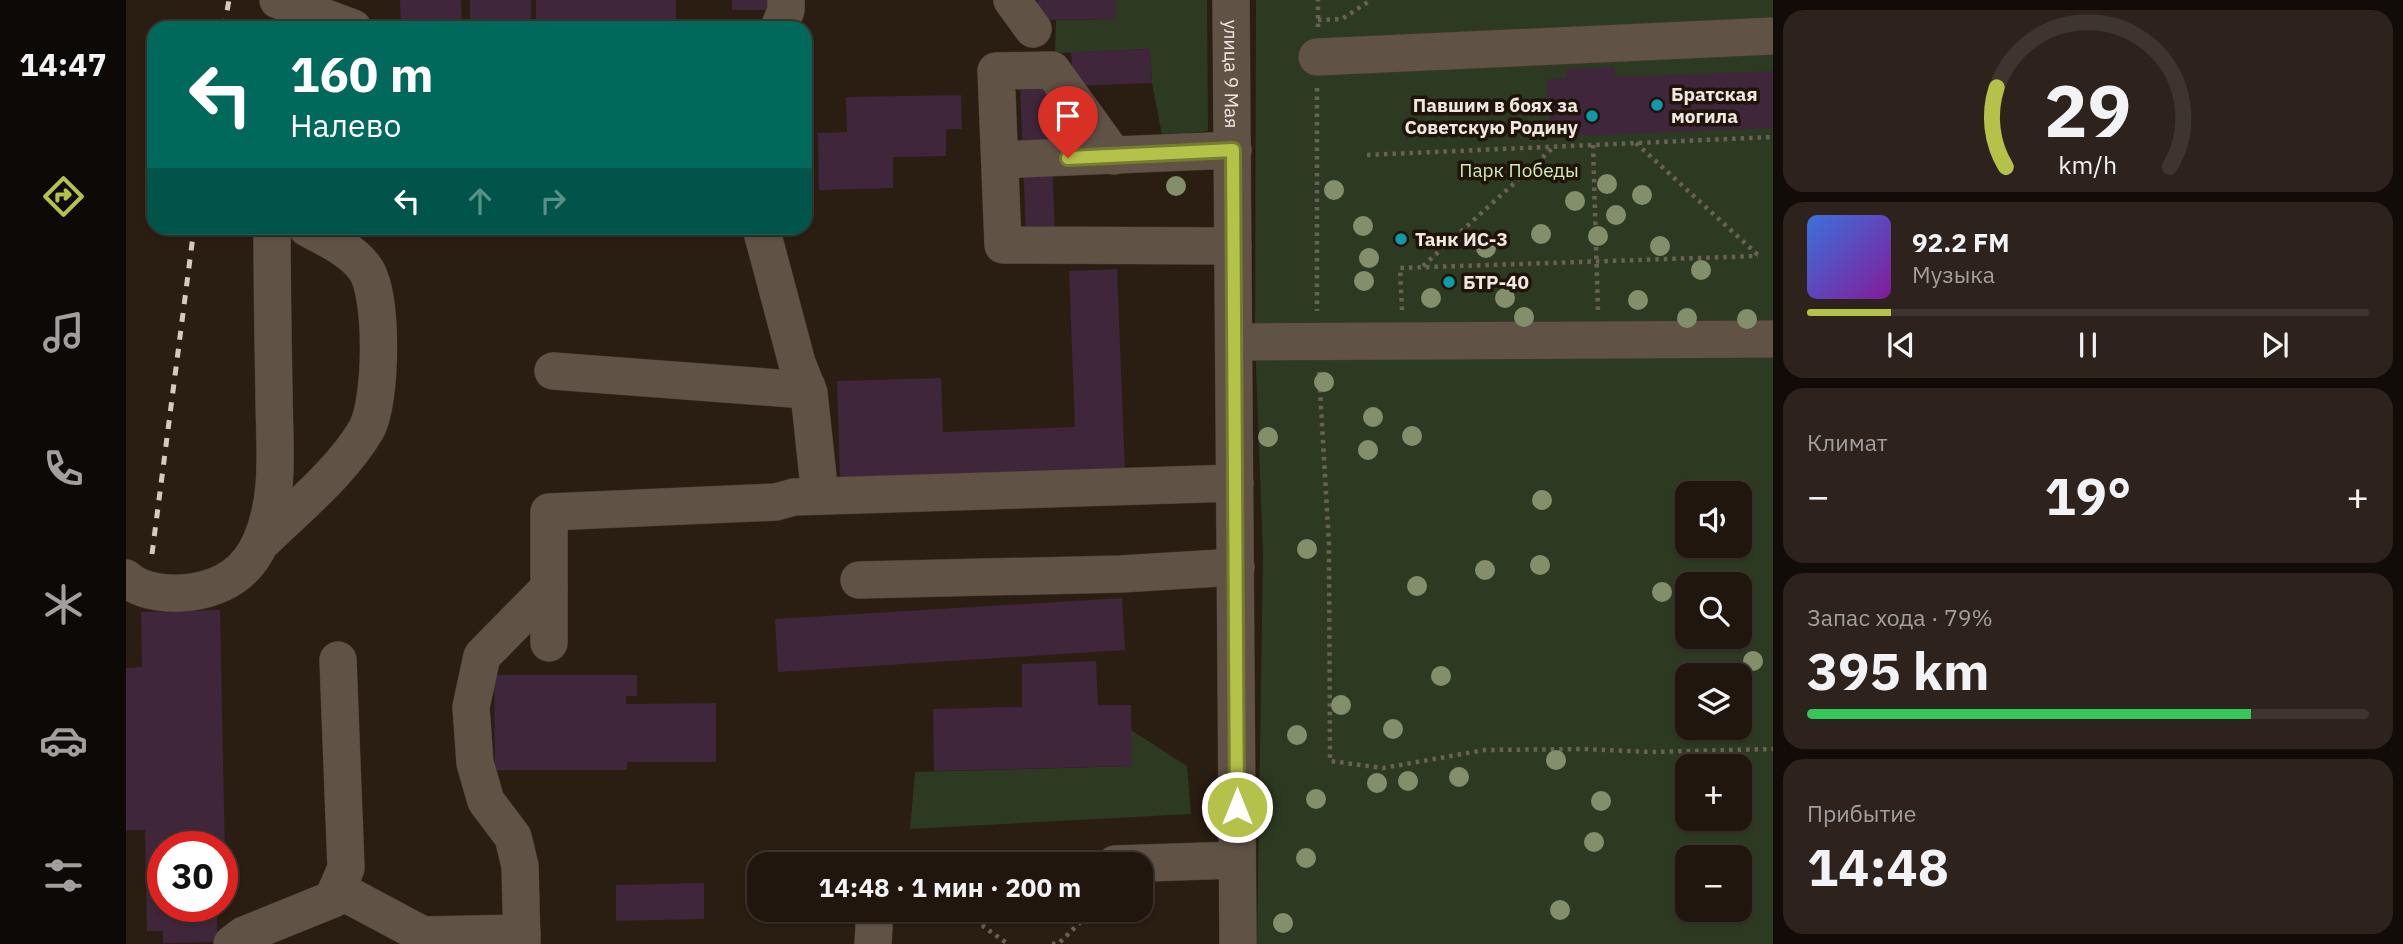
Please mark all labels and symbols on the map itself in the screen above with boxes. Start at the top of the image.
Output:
street label: улица 9 Мая [1219,19,1244,128]
place label: Братская могила [1671,82,1758,128]
pin [1038,86,1098,158]
place label: Павшим в боях за Советскую Родину [1404,93,1579,139]
marker: Братская могила [1649,97,1665,113]
marker: Павшим в боях за Советскую Родину [1584,108,1600,124]
park label: Парк Победы [1459,158,1579,182]
place label: Танк ИС-3 [1415,227,1508,251]
marker: Танк ИС-3 [1393,231,1409,247]
place label: БТР-40 [1463,270,1529,294]
marker: БТР-40 [1441,274,1457,290]
position arrow [1200,770,1274,844]
speed limit sign: 30 [147,831,238,922]

